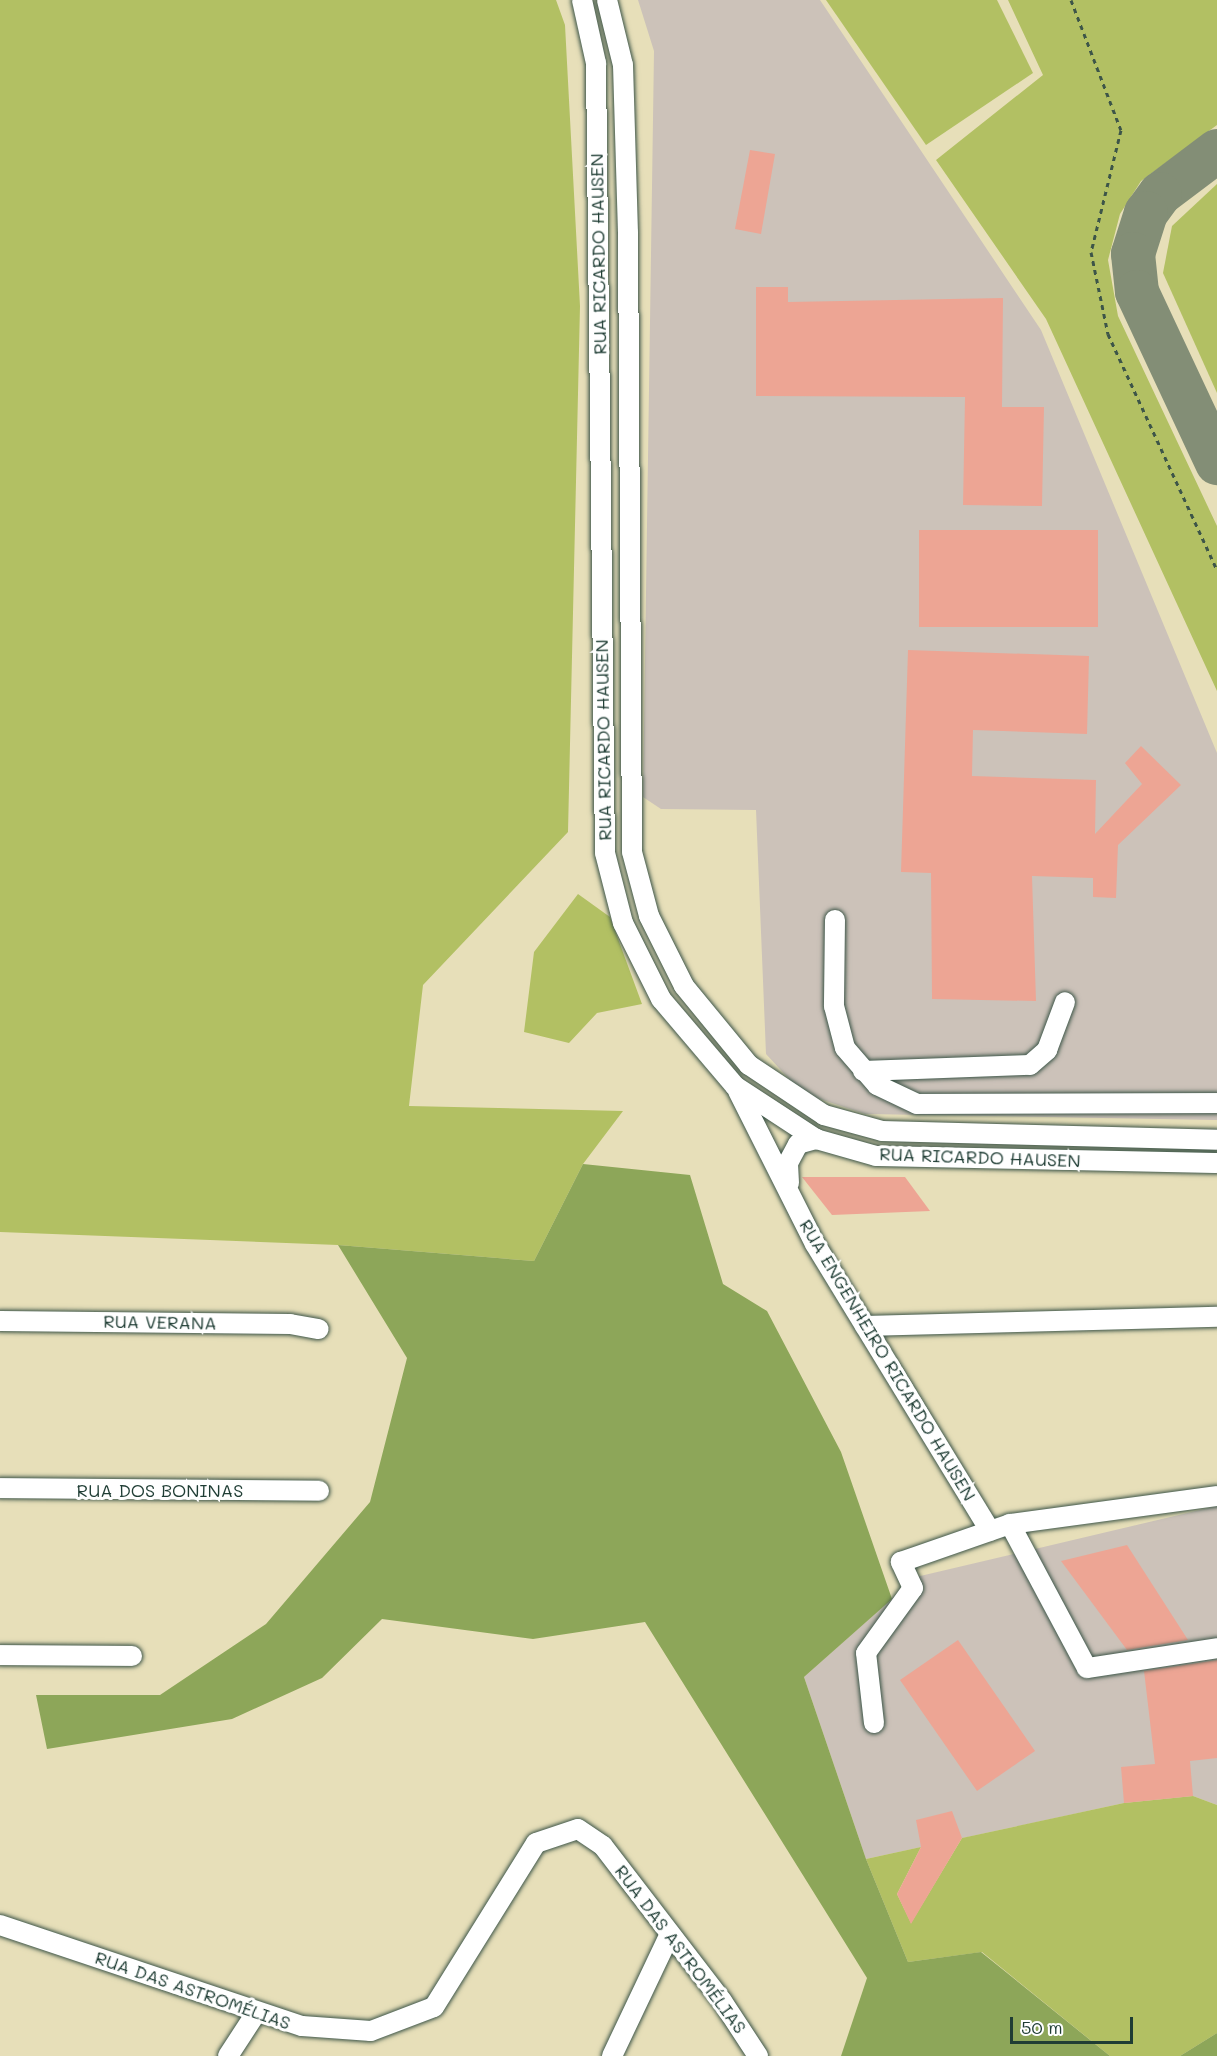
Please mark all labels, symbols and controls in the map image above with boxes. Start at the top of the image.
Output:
street label: RUA RICARDO HAUSEN [585,153,611,355]
street label: RUA RICARDO HAUSEN [590,639,616,841]
street label: RUA RICARDO HAUSEN [879,1143,1081,1171]
street label: RUA ENGENHEIRO RICARDO HAUSEN [795,1215,981,1505]
street label: RUA VERANA [103,1310,217,1334]
street label: RUA DOS BONINAS [77,1479,243,1501]
street label: RUA DAS ASTROMÉLIAS [611,1860,751,2038]
street label: RUA DAS ASTROMÉLIAS [92,1946,294,2034]
scale bar [1013,2005,1136,2043]
text: 50 m [1021,2015,1063,2039]

